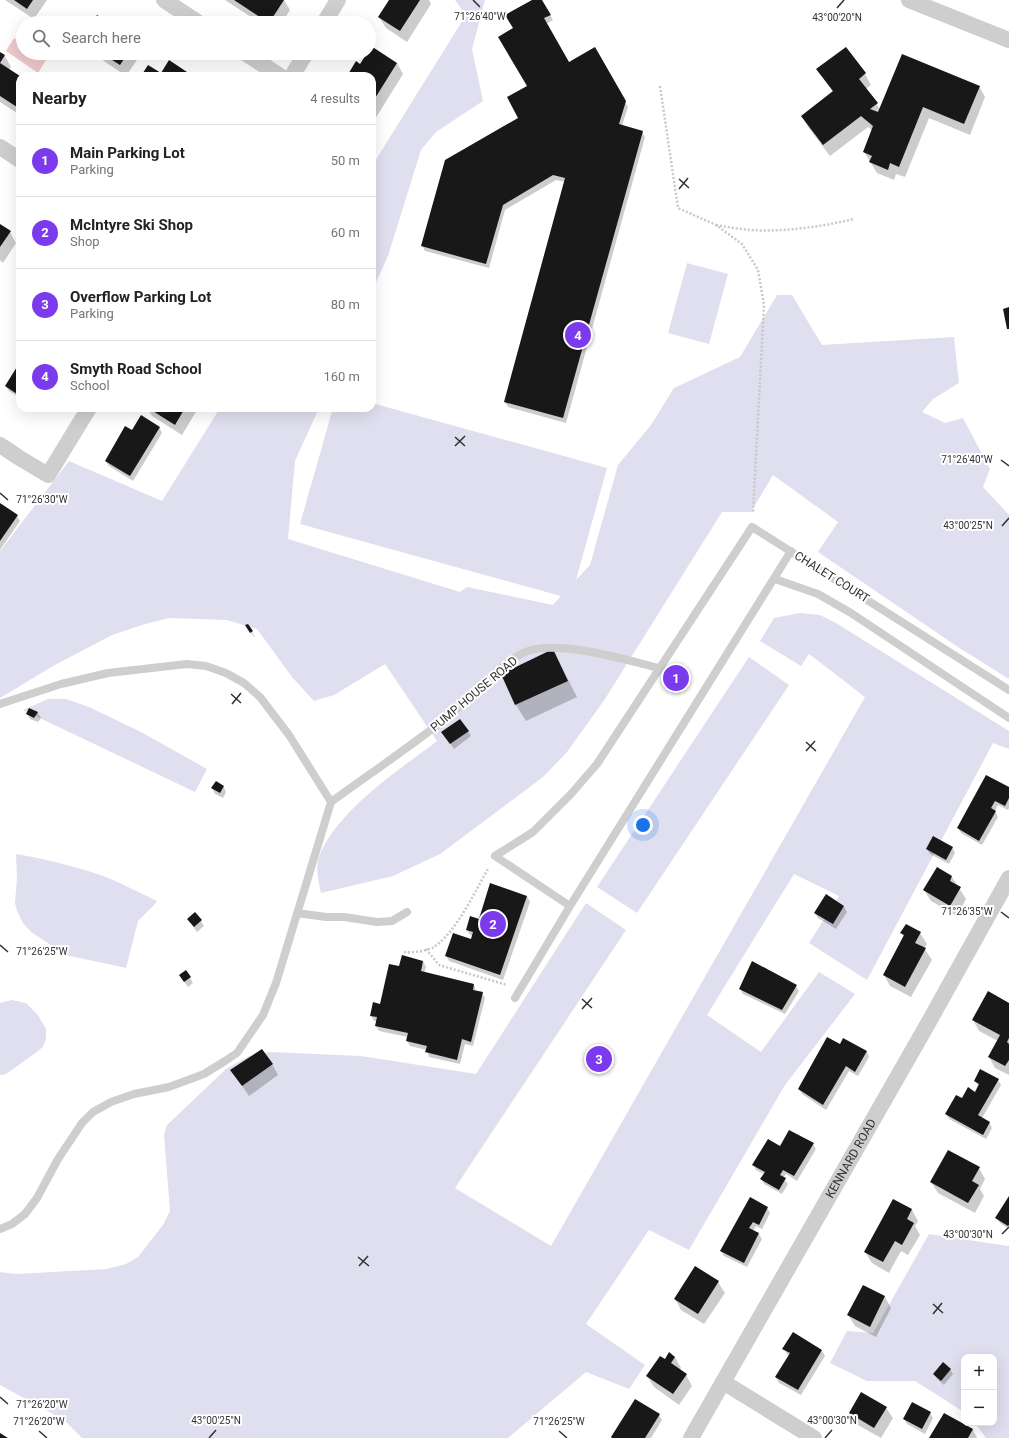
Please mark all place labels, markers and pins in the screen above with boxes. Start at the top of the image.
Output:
pin: 4 [565,320,591,350]
pin: 1 [663,663,689,693]
pin: 2 [480,909,506,939]
pin: 3 [586,1044,612,1074]

